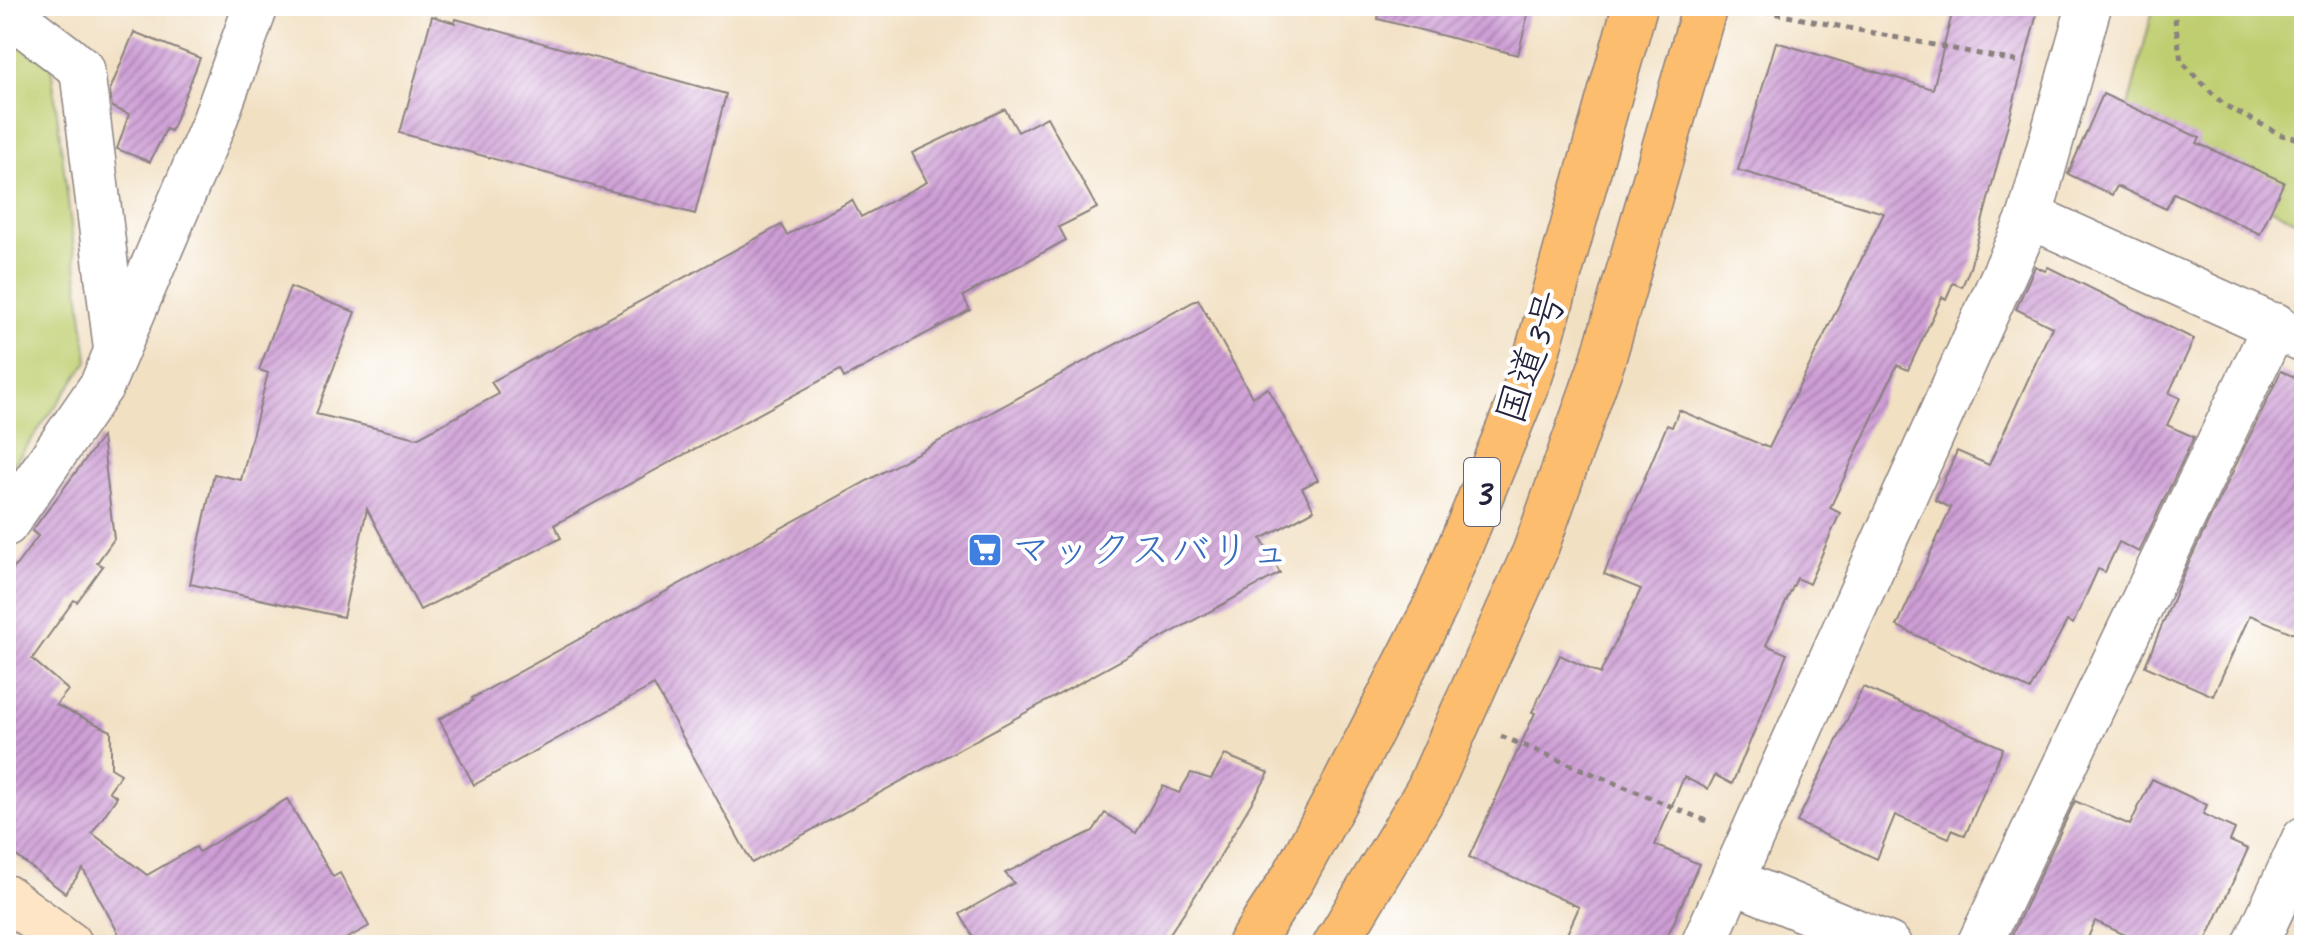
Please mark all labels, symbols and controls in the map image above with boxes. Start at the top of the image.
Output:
street label: 国道3号 [1485,284,1577,430]
road number: 3 [1464,458,1500,526]
place label: マックスバリュ [1011,525,1290,575]
supermarket icon: マックスバリュ [966,531,1004,569]

